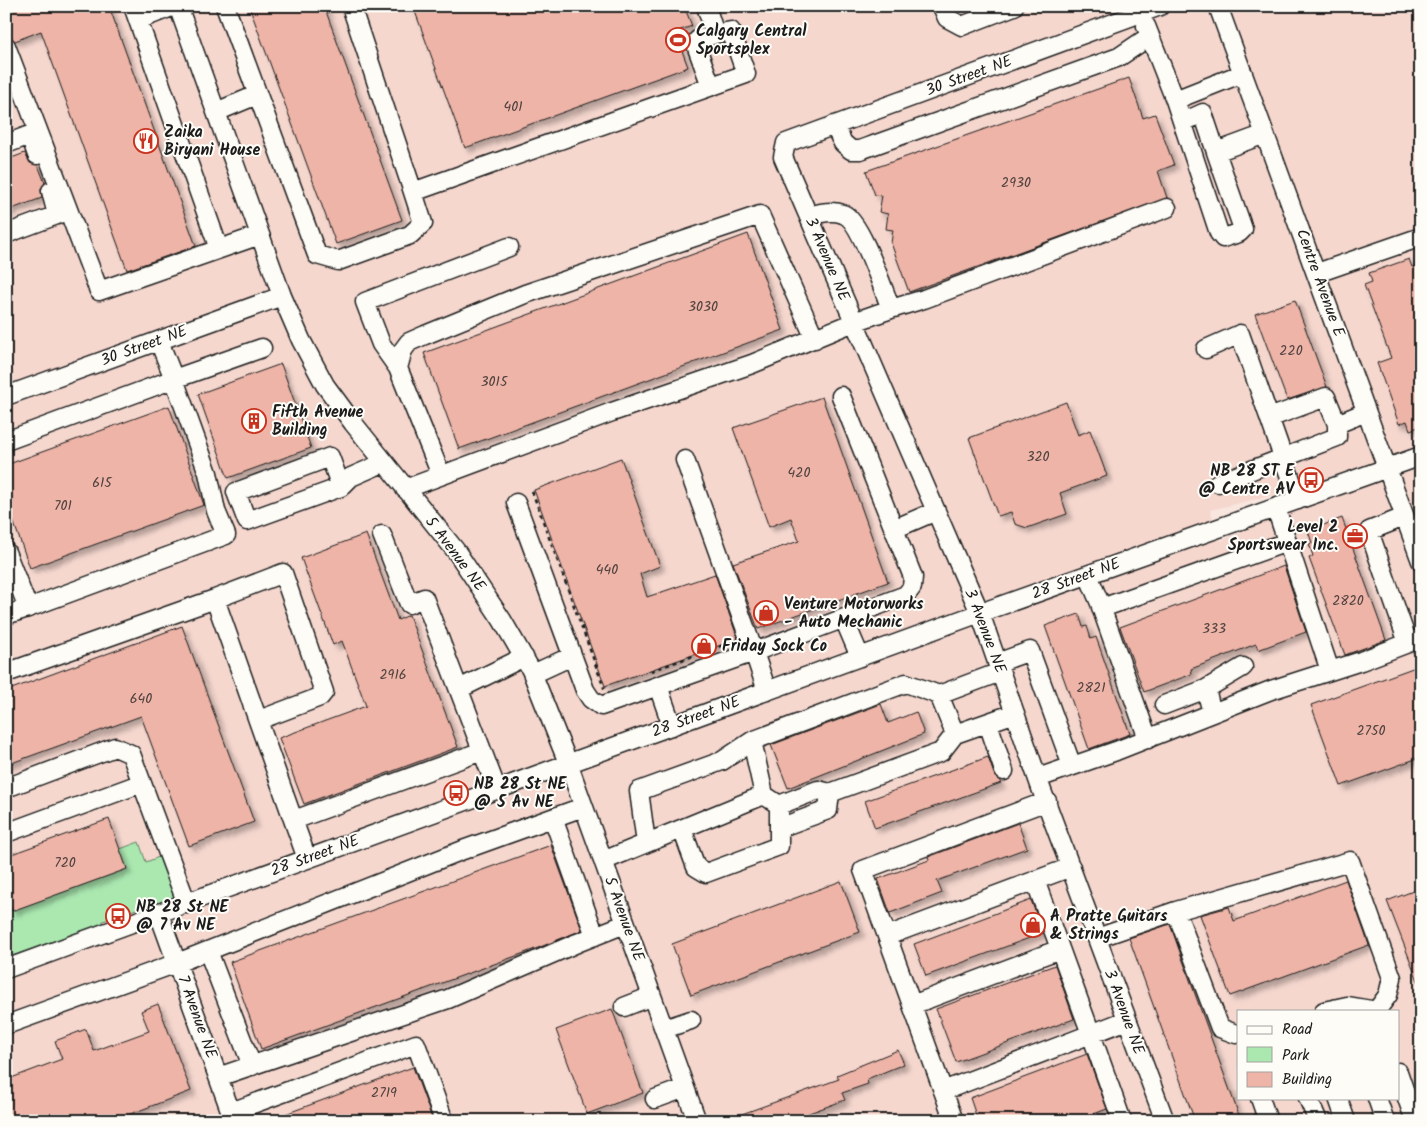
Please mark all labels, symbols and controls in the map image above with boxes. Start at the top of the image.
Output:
place label: Calgary Central Sportsplex [696,19,807,62]
sports icon: Calgary Central Sportsplex [665,27,691,53]
street label: 30 Street NE [922,49,1017,103]
house number: 401 [503,96,523,118]
place label: Zaika Biryani House [164,120,261,163]
restaurant icon: Zaika Biryani House [133,128,159,154]
house number: 2930 [1001,172,1031,194]
street label: 3 Avenue NE [798,213,856,306]
street label: Centre Avenue E [1289,225,1351,341]
house number: 3030 [688,296,718,318]
street label: 30 Street NE [97,319,192,373]
house number: 220 [1279,340,1303,362]
house number: 3015 [481,371,509,393]
place label: Fifth Avenue Building [272,400,363,443]
building icon: Fifth Avenue Building [241,408,267,434]
house number: 320 [1026,446,1050,468]
place label: NB 28 ST E @ Centre AV [1198,459,1295,502]
house number: 420 [788,462,810,484]
bus stop icon: NB 28 ST E @ Centre AV [1298,467,1324,493]
house number: 615 [92,472,113,494]
house number: 701 [54,495,72,517]
street label: 5 Avenue NE [418,511,492,597]
place label: Level 2 Sportswear Inc. [1228,515,1338,558]
office icon: Level 2 Sportswear Inc. [1342,523,1368,549]
street label: 28 Street NE [1028,551,1124,607]
house number: 440 [596,559,618,581]
street label: 3 Avenue NE [957,585,1013,678]
house number: 2820 [1332,590,1364,612]
place label: Venture Motorworks - Auto Mechanic [784,592,924,635]
shop icon: Venture Motorworks - Auto Mechanic [753,600,779,626]
house number: 333 [1202,618,1226,640]
shop icon: Friday Sock Co [691,633,717,659]
place label: Friday Sock Co [722,634,827,659]
house number: 2916 [379,664,407,686]
house number: 2821 [1076,677,1106,699]
house number: 640 [130,688,152,710]
street label: 28 Street NE [648,689,744,745]
house number: 2750 [1356,720,1386,742]
place label: NB 28 St NE @ 5 Av NE [474,772,567,815]
bus stop icon: NB 28 St NE @ 5 Av NE [443,780,469,806]
street label: 28 Street NE [267,828,363,884]
house number: 720 [54,852,76,874]
street label: 5 Avenue NE [597,873,651,966]
place label: NB 28 St NE @ 7 Av NE [136,895,229,938]
bus stop icon: NB 28 St NE @ 7 Av NE [105,903,131,929]
place label: A Pratte Guitars & Strings [1050,904,1168,947]
shop icon: A Pratte Guitars & Strings [1020,912,1046,938]
street label: 3 Avenue NE [1097,966,1151,1059]
street label: 7 Avenue NE [170,972,224,1063]
legend [1237,1010,1400,1100]
text: Road [1282,1018,1313,1042]
text: Park [1282,1044,1310,1068]
text: Building [1282,1068,1332,1092]
house number: 2719 [371,1082,397,1104]

